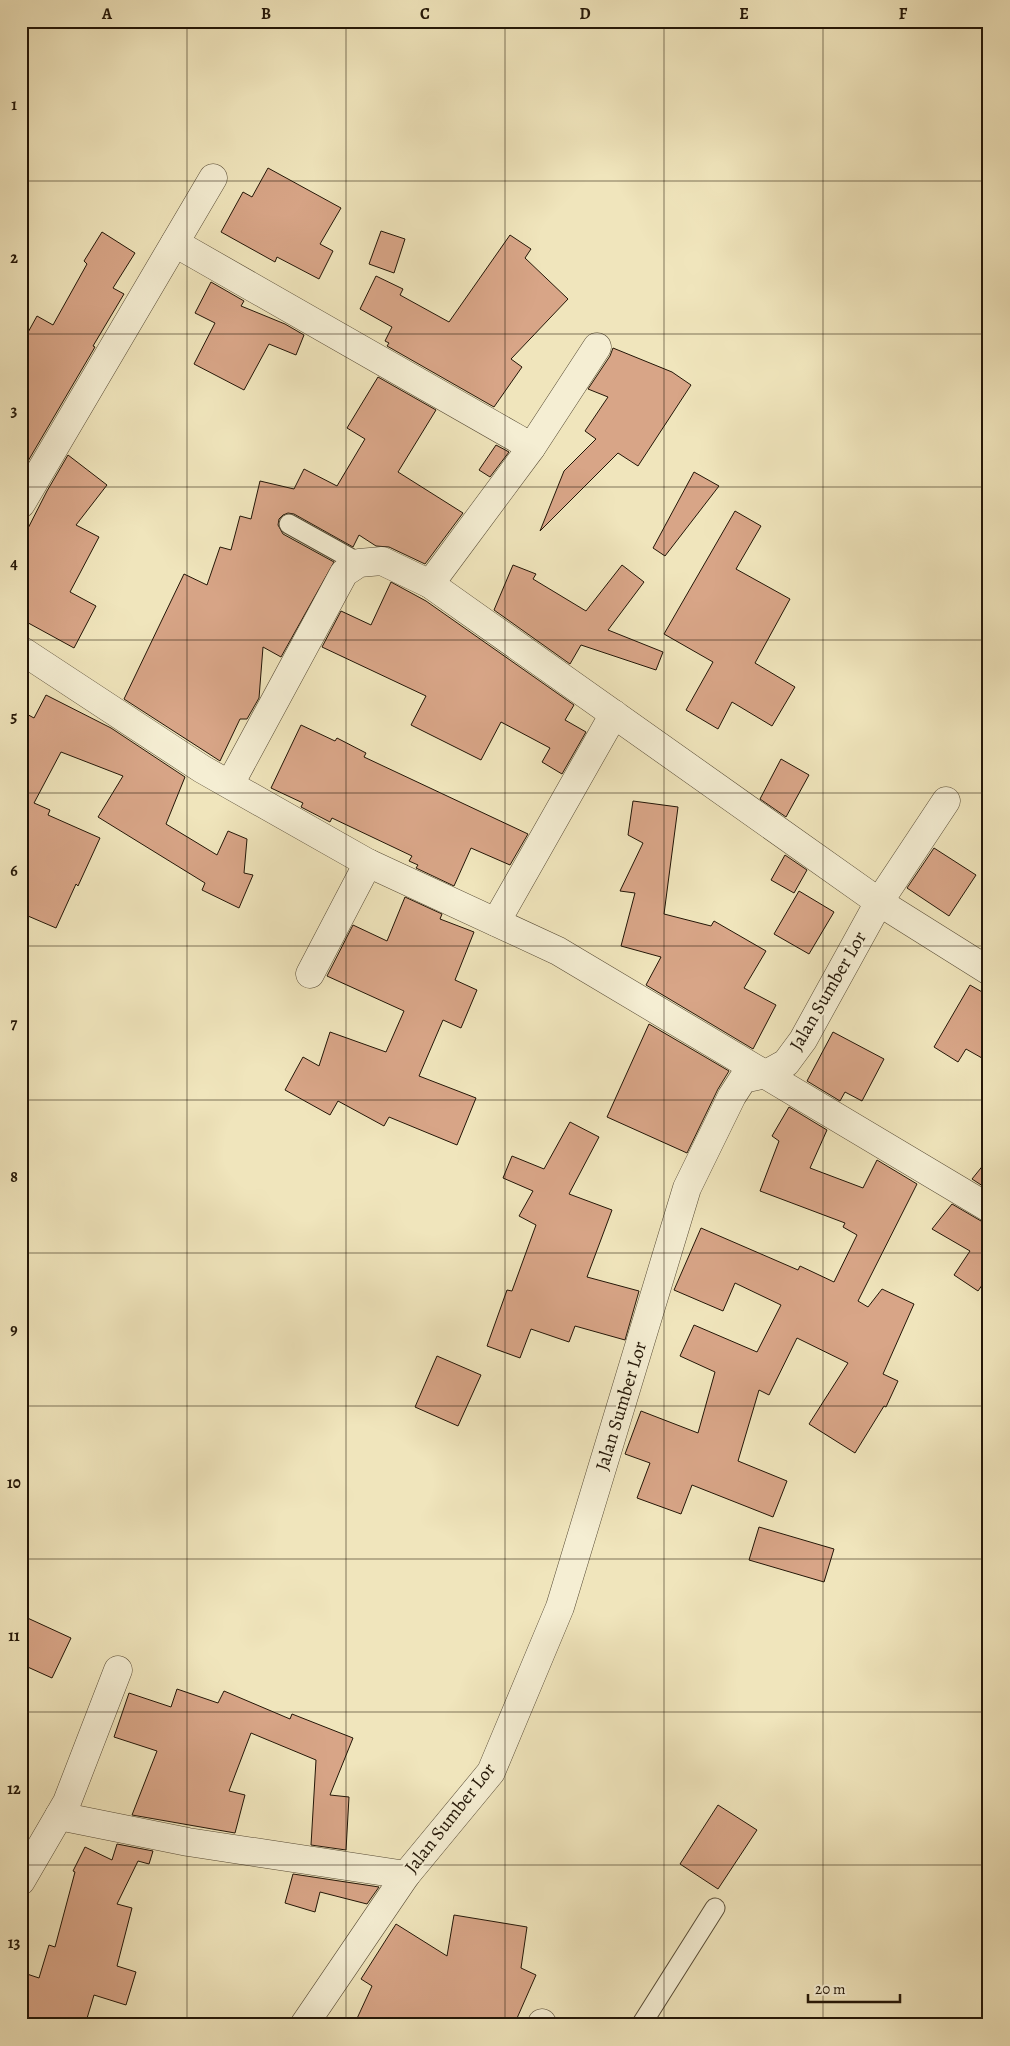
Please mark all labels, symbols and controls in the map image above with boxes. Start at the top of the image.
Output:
text: A [101,3,113,25]
text: B [261,3,271,25]
text: C [420,3,430,25]
text: D [579,3,591,25]
text: E [739,3,749,25]
text: F [899,3,908,25]
text: 1 [11,94,17,116]
text: 2 [10,247,18,269]
text: 3 [11,400,18,422]
text: 4 [10,553,18,575]
text: 5 [11,706,18,728]
text: 6 [10,860,18,882]
street label: Jalan Sumber Lor [783,927,873,1055]
text: 7 [11,1013,18,1035]
text: 8 [10,1166,18,1188]
text: 9 [10,1319,18,1341]
street label: Jalan Sumber Lor [589,1338,653,1474]
text: 10 [7,1472,21,1494]
text: 11 [8,1625,20,1647]
street label: Jalan Sumber Lor [399,1757,501,1879]
text: 12 [7,1778,21,1800]
text: 13 [8,1932,20,1954]
scale bar [808,1971,900,2003]
text: 20 m [815,1979,846,1999]

